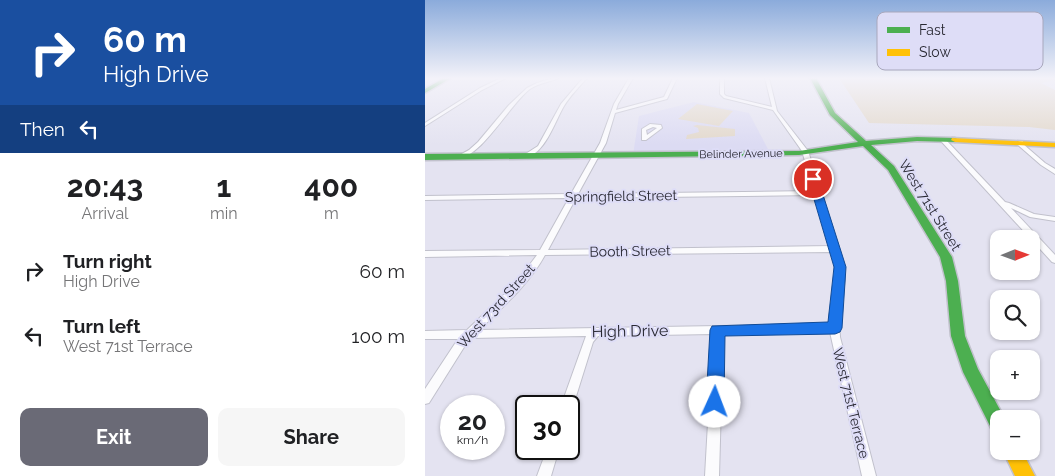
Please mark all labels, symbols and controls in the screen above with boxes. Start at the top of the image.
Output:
legend [877,12,1043,70]
text: 60 m [103,19,187,60]
icon: right [20,20,85,85]
text: Fast [919,22,946,38]
text: Slow [919,44,951,60]
text: High Drive [103,61,209,87]
icon: left [75,115,103,143]
text: Then [20,118,65,140]
street label: Belinder Avenue [699,147,783,161]
street label: West 71st Street [896,157,965,254]
pin [792,158,834,200]
icon: arrive [799,165,827,193]
text: 20:43 [67,169,143,204]
text: 1 [216,169,231,204]
text: 400 [304,169,358,204]
street label: Springfield Street [565,187,677,205]
text: Arrival [82,204,128,223]
text: min [210,204,238,223]
text: m [324,204,339,223]
north arrow [990,230,1040,280]
map controls [990,230,1040,460]
street label: Booth Street [589,242,671,260]
text: Turn right [63,250,152,272]
icon: right [20,257,48,285]
text: 60 m [360,260,405,282]
street label: West 73rd Street [454,260,538,351]
text: High Drive [63,272,140,291]
button: search [990,290,1040,340]
text: Turn left [63,315,140,337]
street label: High Drive [591,321,669,341]
icon: left [20,322,48,350]
text: 100 m [351,325,405,347]
text: West 71st Terrace [63,337,193,356]
street label: West 71st Terrace [830,346,872,460]
button: + [990,350,1040,400]
position arrow [688,375,740,427]
speed limit sign: 30 [515,395,580,460]
text: 20 [458,406,487,436]
button: Exit [20,408,208,466]
button: Share [218,408,405,466]
button: − [990,410,1040,460]
text: km/h [457,433,488,447]

